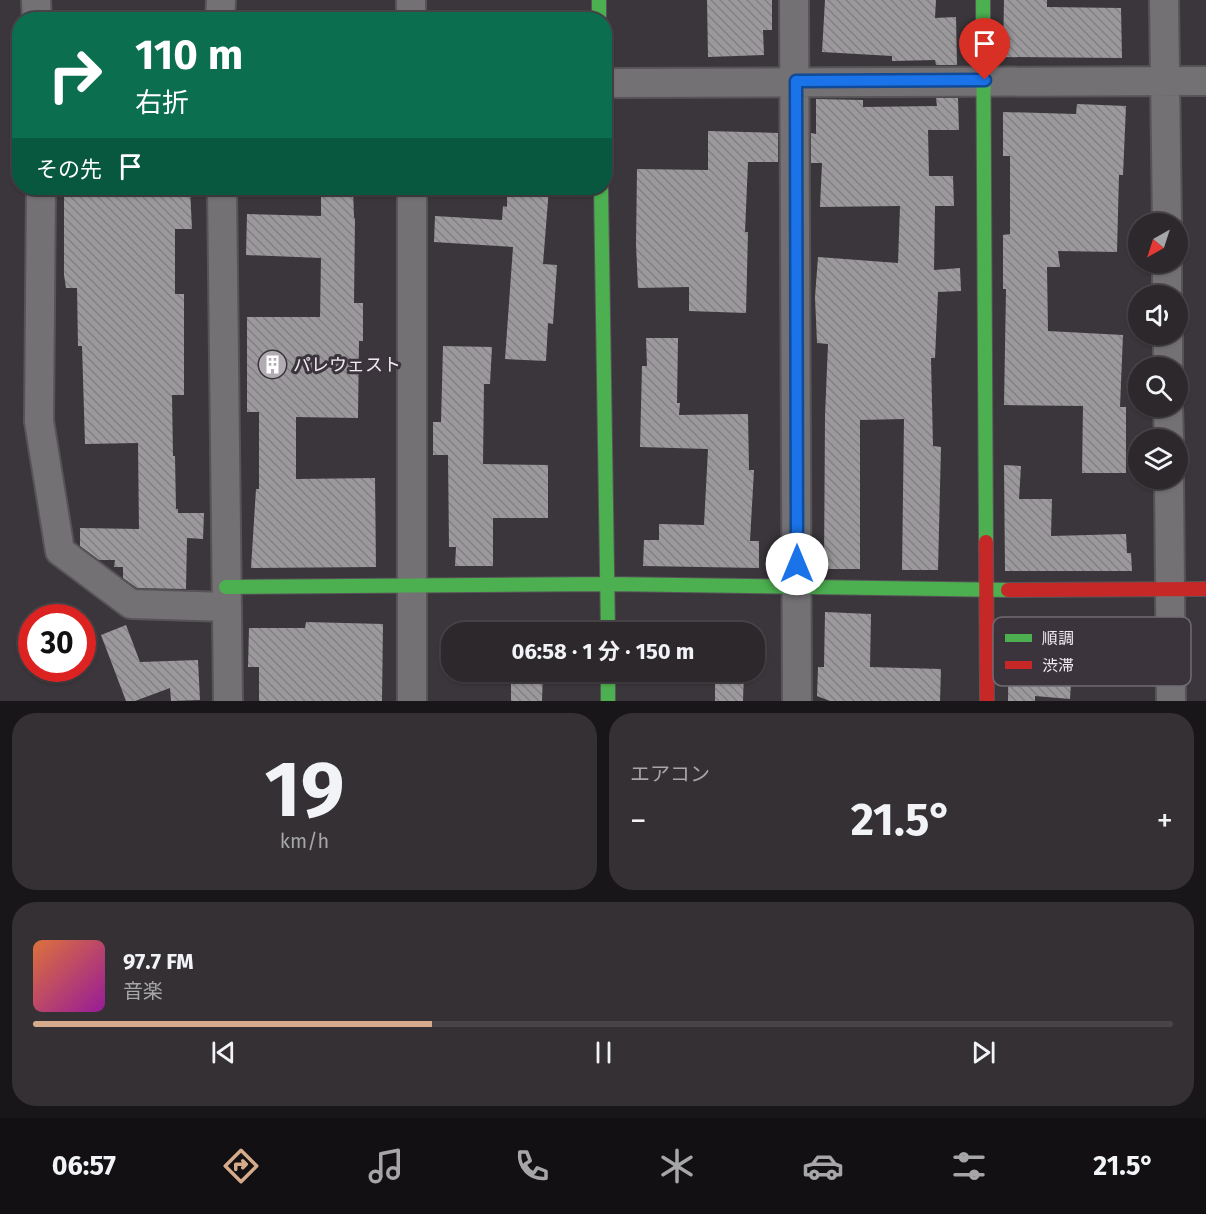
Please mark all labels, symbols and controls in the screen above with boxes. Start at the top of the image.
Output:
pin [959,18,1010,80]
icon: arrive [968,27,1001,60]
text: 110 m [135,30,243,80]
icon: right [36,36,114,114]
text: 右折 [135,87,189,119]
icon: arrive [114,150,147,183]
text: その先 [36,156,102,183]
north arrow [1128,213,1188,273]
map controls [1128,213,1188,489]
button: sound [1128,285,1188,345]
building icon: パレウェスト [256,349,288,381]
place label: パレウェスト [293,354,401,376]
button: search [1128,357,1188,417]
button: layers [1128,429,1188,489]
position arrow [765,532,829,596]
speed limit sign: 30 [18,604,96,682]
legend [993,617,1191,686]
text: 順調 [1042,629,1074,648]
text: 06:58 · 1 分 · 150 m [512,638,694,665]
text: 渋滞 [1042,656,1074,675]
text: 19 [265,743,344,837]
text: エアコン [630,762,710,786]
text: 21.5° [851,793,952,847]
text: − [630,801,647,841]
text: + [1157,801,1173,841]
text: km/h [280,829,329,853]
text: 97.7 FM [123,948,194,975]
text: 音楽 [123,979,163,1003]
icon: previous [207,1036,240,1069]
icon: pause [587,1036,620,1069]
icon: next [967,1036,1000,1069]
icon: directions [220,1145,262,1187]
icon: music [365,1145,407,1187]
icon: phone [511,1145,553,1187]
icon: climate [656,1145,698,1187]
icon: car [802,1145,844,1187]
icon: filters [948,1145,990,1187]
text: 06:57 [52,1150,116,1182]
text: 21.5° [1093,1150,1154,1182]

